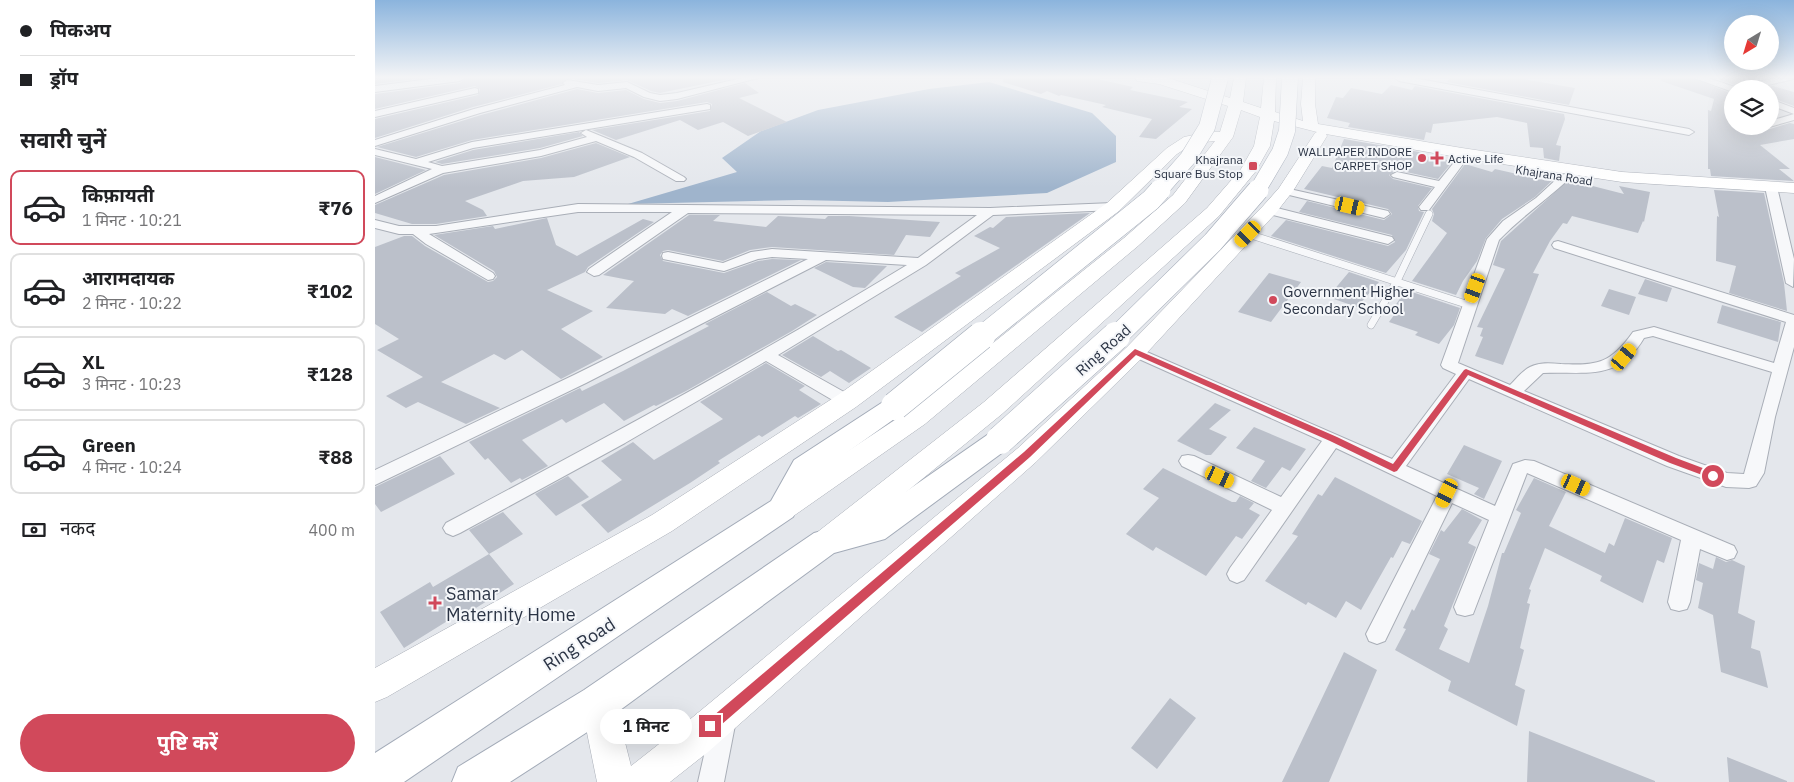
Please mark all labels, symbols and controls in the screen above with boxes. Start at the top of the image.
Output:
north arrow [1724,15,1779,70]
map controls [1724,15,1779,135]
text: पिकअप [50,18,111,42]
text: ड्रॉप [50,66,78,90]
button: layers [1724,80,1779,135]
text: सवारी चुनें [20,125,106,154]
place label: WALLPAPER INDORE CARPET SHOP [1298,144,1412,173]
marker: Active Life [1430,151,1444,165]
place label: Active Life [1448,151,1504,166]
place label: Khajrana Square Bus Stop [1154,152,1244,181]
marker: WALLPAPER INDORE CARPET SHOP [1416,152,1428,164]
marker: Khajrana Square Bus Stop [1247,160,1259,172]
street label: Khajrana Road [1514,161,1594,189]
text: किफ़ायती [82,183,154,207]
icon: car [22,185,67,230]
car [1333,195,1366,217]
text: ₹76 [318,196,353,220]
text: 1 मिनट · 10:21 [82,210,182,230]
car [1232,218,1263,250]
text: आरामदायक [82,266,174,290]
icon: car [22,268,67,313]
car [1462,271,1487,305]
text: ₹102 [307,279,353,303]
place label: Government Higher Secondary School [1283,282,1415,318]
text: 2 मिनट · 10:22 [82,293,182,313]
marker: Government Higher Secondary School [1267,294,1279,306]
street label: Ring Road [1071,320,1135,380]
car [1608,341,1639,373]
text: XL [82,350,105,374]
icon: car [22,351,67,396]
text: ₹128 [307,362,353,386]
text: 3 मिनट · 10:23 [82,374,182,394]
text: Green [82,433,136,457]
icon: car [22,434,67,479]
text: ₹88 [318,445,353,469]
text: 4 मिनट · 10:24 [82,457,182,477]
car [1203,464,1236,490]
route start [1702,465,1724,487]
car [1559,472,1592,498]
car [1433,476,1460,510]
icon: cash [20,516,48,544]
text: नकद [60,516,95,540]
text: 400 m [308,520,355,540]
place label: Samar Maternity Home [446,582,576,626]
marker: Samar Maternity Home [428,596,442,610]
street label: Ring Road [539,612,619,676]
callout: 1 मिनट [600,708,693,744]
button: पुष्टि करें [20,714,355,772]
route end [699,715,721,737]
text: 1 मिनट [623,716,669,736]

